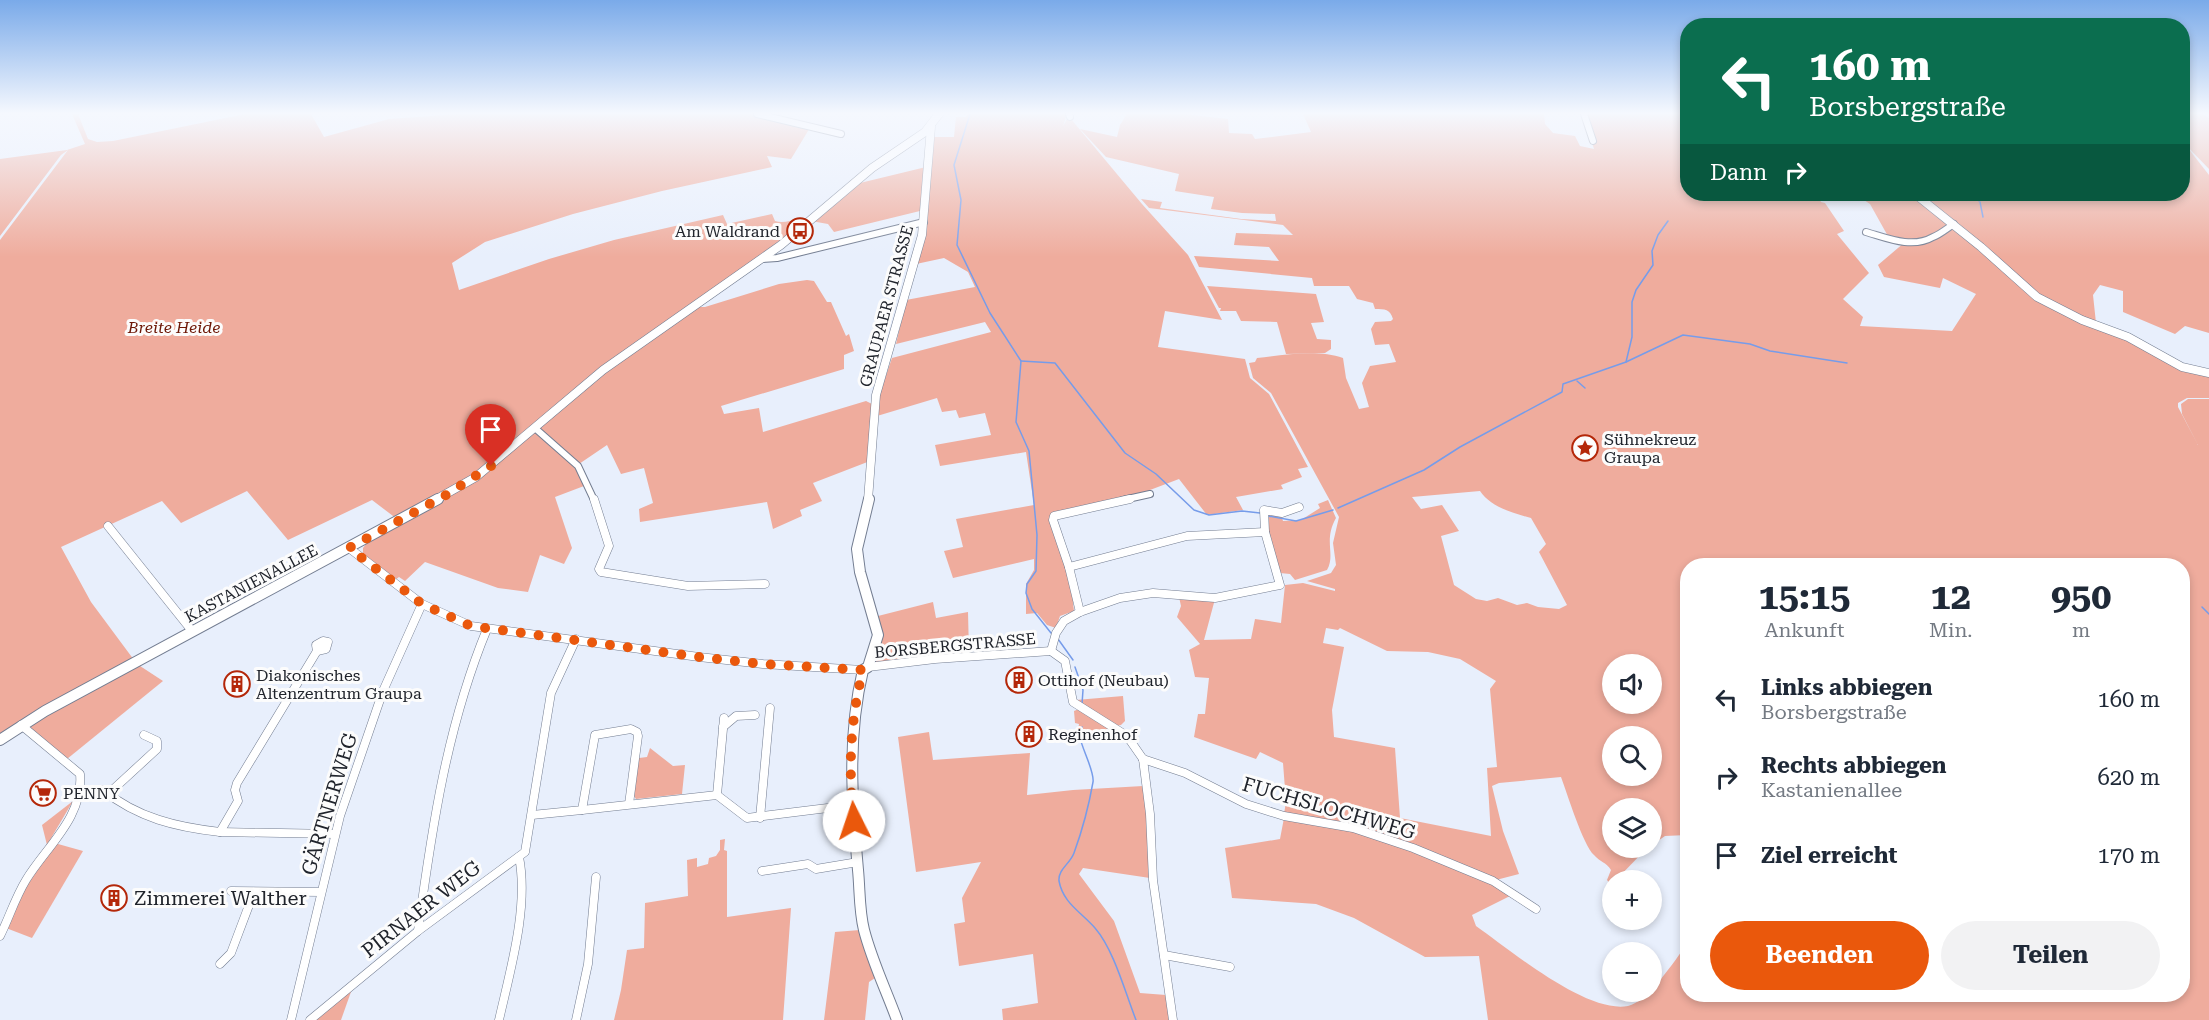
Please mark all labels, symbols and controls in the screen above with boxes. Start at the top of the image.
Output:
text: 160 m [1809,41,1931,90]
icon: left [1710,42,1788,120]
text: Borsbergstraße [1809,91,2006,123]
icon: right [1779,156,1812,189]
text: Dann [1710,160,1767,185]
bus stop icon: Am Waldrand [785,216,815,246]
place label: Am Waldrand [675,222,780,241]
street label: GRAUPAER STRASSE [856,223,917,389]
park label: Breite Heide [127,318,220,337]
pin [465,404,516,466]
icon: arrive [474,413,507,446]
place label: Sühnekreuz Graupa [1604,430,1697,467]
place icon: Sühnekreuz Graupa [1570,433,1600,463]
street label: KASTANIENALLEE [182,540,321,627]
text: 15:15 [1759,576,1850,618]
text: 12 [1931,576,1971,618]
text: 950 [2051,576,2111,618]
text: Ankunft [1764,618,1845,642]
text: Min. [1929,618,1972,642]
text: m [2072,618,2090,642]
street label: BORSBERGSTRASSE [873,629,1037,662]
map controls [1602,654,1662,1002]
button: sound [1602,654,1662,714]
building icon: Ottihof (Neubau) [1004,665,1034,695]
place label: Diakonisches Altenzentrum Graupa [256,666,422,703]
building icon: Diakonisches Altenzentrum Graupa [222,669,252,699]
place label: Ottihof (Neubau) [1038,671,1169,690]
text: Links abbiegen [1761,675,1932,700]
icon: left [1710,683,1743,716]
text: 160 m [2097,687,2160,712]
text: Borsbergstraße [1761,700,1907,724]
building icon: Reginenhof [1014,719,1044,749]
place label: Reginenhof [1048,725,1138,744]
button: search [1602,726,1662,786]
street label: GÄRTNERWEG [296,730,362,878]
text: Rechts abbiegen [1761,753,1947,778]
icon: right [1710,761,1743,794]
text: 620 m [2097,765,2160,790]
street label: FUCHSLOCHWEG [1240,772,1419,844]
supermarket icon: PENNY [28,778,58,808]
text: Kastanienallee [1761,778,1902,802]
place label: PENNY [63,784,120,803]
position arrow [822,789,886,853]
button: layers [1602,798,1662,858]
icon: arrive [1710,839,1743,872]
text: Ziel erreicht [1761,843,1897,868]
text: 170 m [2097,843,2160,868]
street label: PIRNAER WEG [357,855,486,963]
button: + [1602,870,1662,930]
building icon: Zimmerei Walther [99,883,129,913]
place label: Zimmerei Walther [134,886,307,910]
button: Beenden [1710,921,1929,990]
button: Teilen [1941,921,2160,990]
button: − [1602,942,1662,1002]

